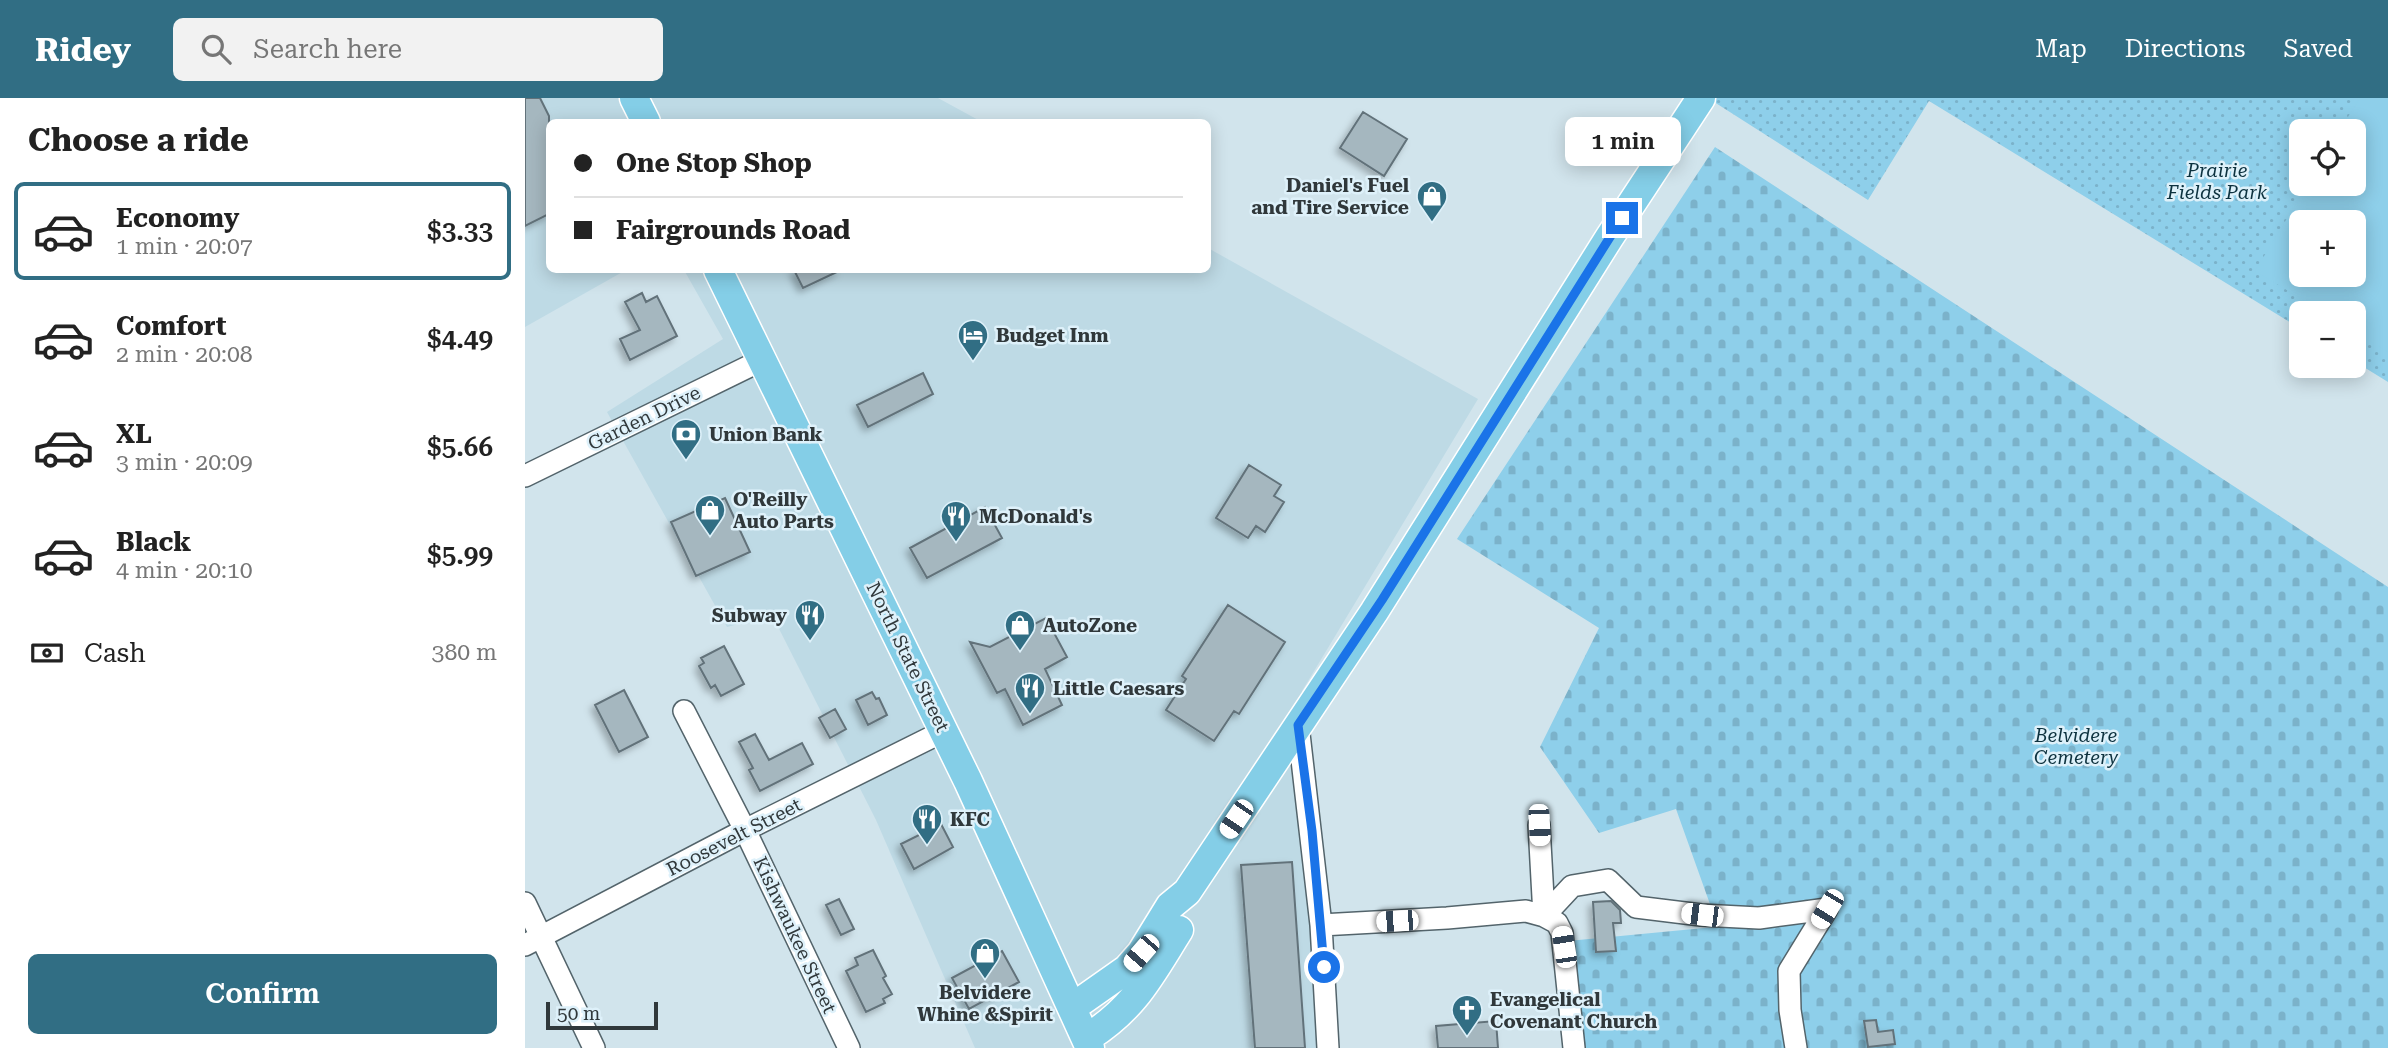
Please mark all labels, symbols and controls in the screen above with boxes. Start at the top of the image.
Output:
search box [173,18,663,81]
text: Ridey [35,30,131,69]
icon: search [197,30,235,68]
text: Search here [253,34,402,64]
text: Map [2035,35,2087,63]
text: Directions [2125,35,2245,63]
text: Saved [2283,35,2353,63]
callout: 1 min [1564,116,1680,166]
map controls [2289,119,2366,378]
button: locate [2289,119,2366,196]
text: Choose a ride [28,121,249,159]
text: 1 min [1591,128,1655,155]
text: One Stop Shop [616,148,812,178]
park label: Prairie Fields Park [2166,159,2268,204]
place label: Daniel's Fuel and Tire Service [1251,174,1409,219]
shop icon: Daniel's Fuel and Tire Service [1415,179,1449,223]
icon: car [32,200,95,263]
route end [1606,202,1638,234]
text: Economy [116,203,239,233]
button: + [2289,210,2366,287]
text: Fairgrounds Road [616,215,850,245]
text: $3.33 [427,216,493,246]
text: 1 min · 20:07 [116,233,253,260]
button: − [2289,301,2366,378]
icon: car [32,308,95,371]
text: Comfort [116,311,226,341]
hotel icon: Budget Inm [956,318,990,362]
text: $4.49 [427,324,493,354]
place label: Budget Inm [996,324,1109,347]
text: 2 min · 20:08 [116,341,253,368]
street label: Garden Drive [584,381,704,455]
icon: car [32,416,95,479]
bank icon: Union Bank [669,417,703,461]
text: XL [116,419,152,449]
place label: Union Bank [709,423,823,446]
text: $5.66 [427,432,493,462]
text: 3 min · 20:09 [116,449,253,476]
place label: O'Reilly Auto Parts [733,488,834,533]
shop icon: O'Reilly Auto Parts [693,493,727,537]
restaurant icon: McDonald's [939,499,973,543]
place label: McDonald's [979,505,1092,528]
icon: car [32,524,95,587]
text: Black [116,527,191,557]
text: $5.99 [427,540,493,570]
text: 4 min · 20:10 [116,557,253,584]
street label: North State Street [862,578,954,736]
restaurant icon: Subway [793,598,827,642]
place label: Subway [712,604,788,627]
shop icon: AutoZone [1003,608,1037,652]
place label: AutoZone [1043,614,1137,637]
icon: cash [28,634,66,672]
text: Cash [84,638,146,668]
text: 380 m [432,639,497,666]
restaurant icon: Little Caesars [1013,671,1047,715]
place label: Little Caesars [1053,677,1185,700]
park label: Belvidere Cemetery [2034,724,2118,769]
street label: Roosevelt Street [663,793,805,881]
car [1216,796,1257,842]
restaurant icon: KFC [910,802,944,846]
car [1528,803,1551,847]
place label: KFC [950,808,990,831]
street label: Kishwaukee Street [749,853,841,1017]
car [1808,886,1847,932]
car [1680,902,1725,928]
car [1376,909,1419,933]
car [1551,925,1578,969]
car [1120,930,1163,976]
shop icon: Belvidere Whine &Spirit [968,936,1002,980]
route start [1308,951,1340,983]
button: Confirm [28,954,497,1034]
place label: Belvidere Whine &Spirit [917,981,1053,1026]
place label: Evangelical Covenant Church [1490,988,1658,1033]
church icon: Evangelical Covenant Church [1450,993,1484,1037]
scale bar [546,999,658,1031]
text: 50 m [557,1002,600,1025]

